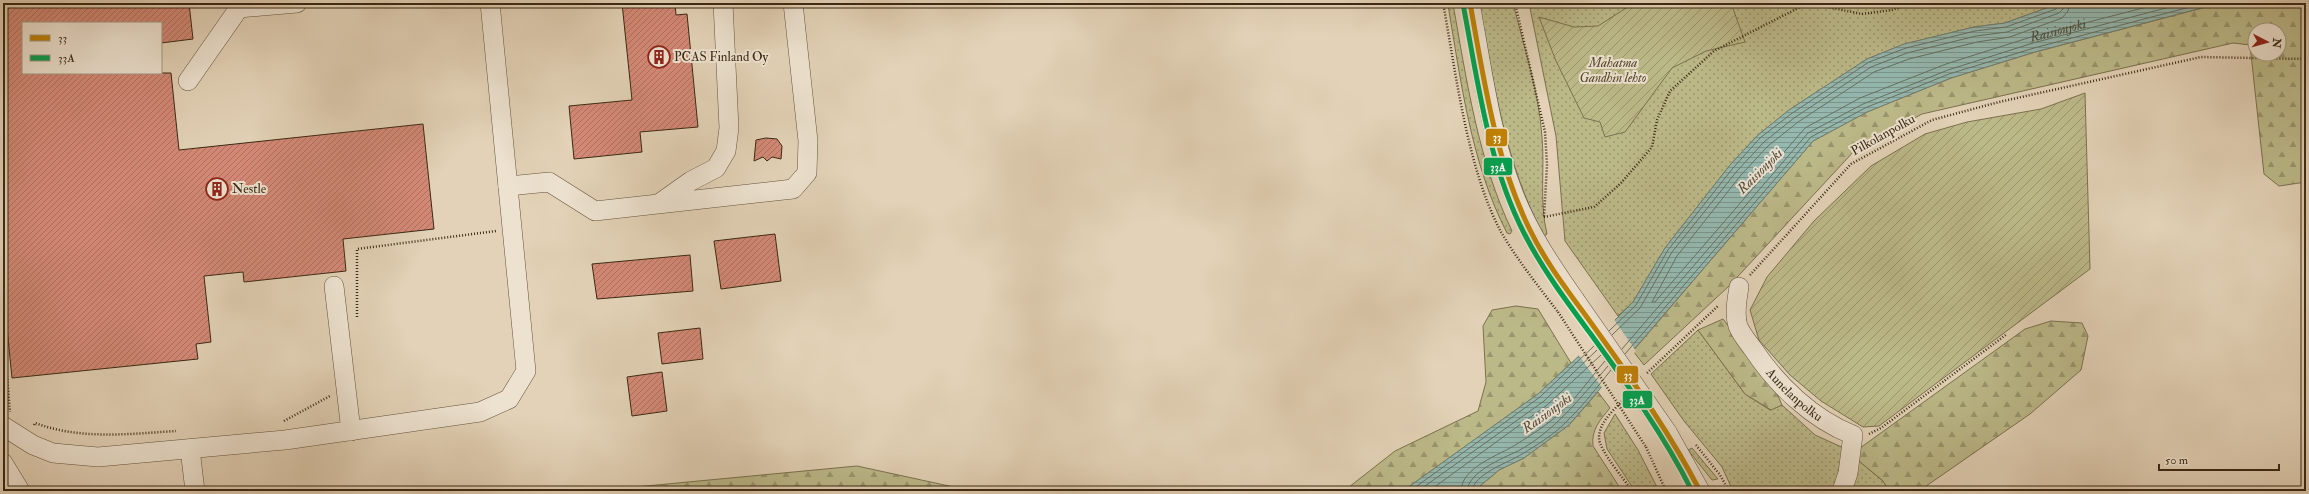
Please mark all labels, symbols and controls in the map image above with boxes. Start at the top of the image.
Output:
water label: Raisionjoki [2027,15,2088,46]
legend [22,22,162,74]
north arrow [2247,22,2287,62]
text: 33 [58,31,67,46]
text: N [2269,36,2284,50]
building icon: PCAS Finland Oy [646,44,672,70]
place label: PCAS Finland Oy [674,49,769,66]
text: 33A [58,51,75,66]
park label: Mahatma Gandhin lehto [1580,55,1647,86]
street label: Pilkolanpolku [1848,111,1919,160]
line badge: 33 [1485,128,1508,147]
text: 33 [1493,131,1501,144]
water label: Raisionjoki [1733,145,1786,198]
line badge: 33A [1483,157,1513,176]
text: 33A [1490,161,1507,174]
building icon: Nestle [204,176,230,202]
place label: Nestle [232,181,267,197]
street label: Aunelanpolku [1762,364,1826,425]
line badge: 33 [1616,365,1639,384]
text: 33 [1624,369,1632,382]
water label: Raisionjoki [1518,389,1575,437]
line badge: 33A [1622,390,1653,409]
text: 33A [1629,394,1646,407]
scale bar [2159,446,2279,472]
text: 50 m [2165,453,2189,468]

